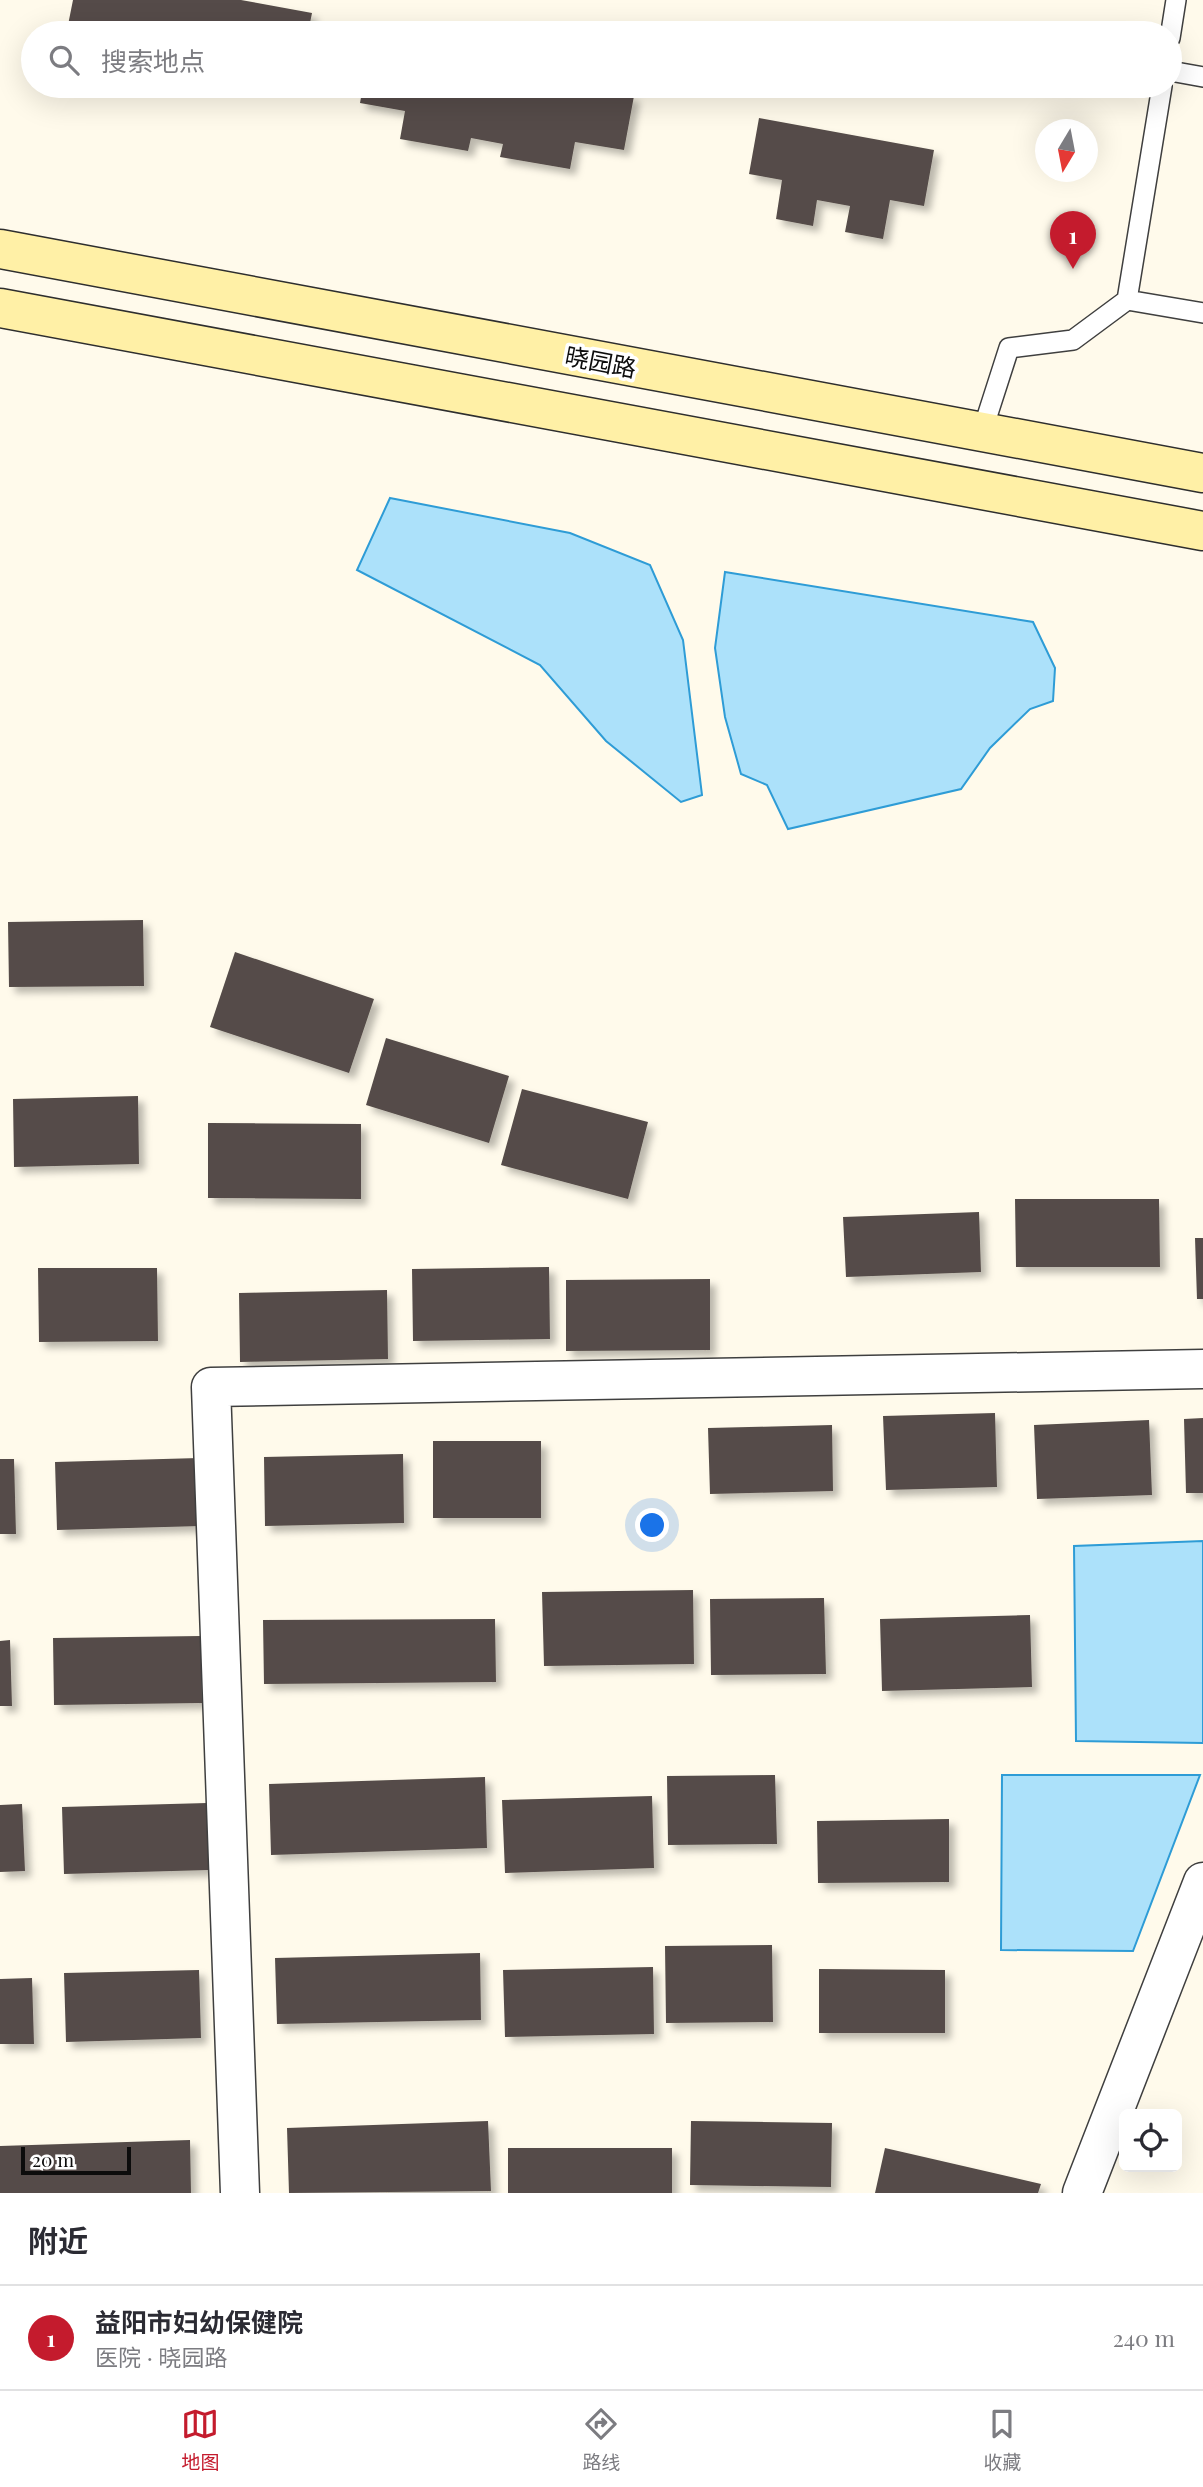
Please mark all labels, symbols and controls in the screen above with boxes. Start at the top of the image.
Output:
search box [21,21,1182,98]
icon: search [45,41,83,79]
text: 搜索地点 [101,43,205,78]
north arrow [1035,119,1098,182]
pin: 1 [1050,211,1096,269]
street label: 晓园路 [563,338,639,384]
your location [635,1508,669,1542]
map controls [1119,2109,1182,2172]
button: locate [1119,2109,1182,2172]
scale bar [21,2144,131,2176]
text: 20 m [32,2146,74,2172]
text: 附近 [28,2220,88,2260]
text: 益阳市妇幼保健院 [95,2304,303,2339]
text: 1 [47,2322,55,2353]
text: 240 m [1113,2322,1175,2353]
text: 医院 · 晓园路 [95,2341,228,2372]
tab: 地图 [181,2405,220,2474]
tab: 路线 [582,2405,621,2474]
tab: 收藏 [983,2405,1022,2474]

